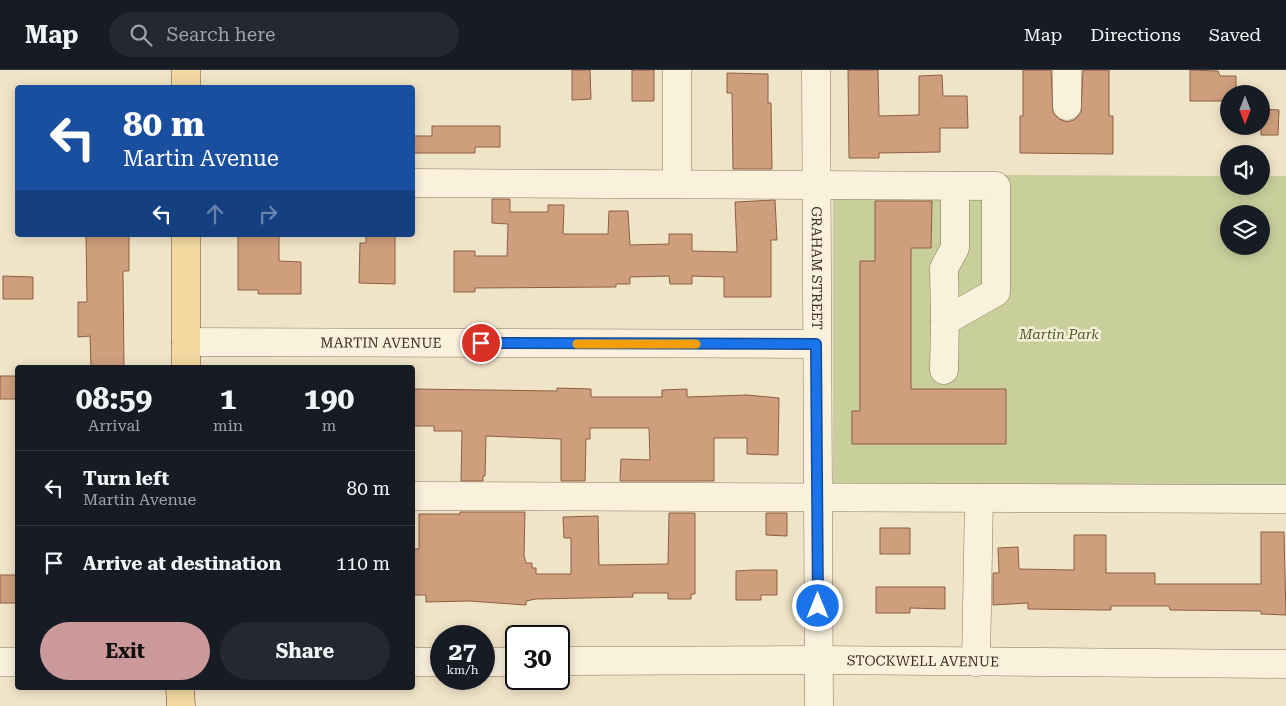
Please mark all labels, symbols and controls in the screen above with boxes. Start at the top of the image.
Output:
search box [109,12,459,57]
text: Map [25,21,79,49]
icon: search [127,21,155,49]
text: Search here [167,23,275,46]
text: Map [1024,24,1062,45]
text: Directions [1090,24,1181,45]
text: Saved [1209,24,1261,45]
north arrow [1220,85,1270,135]
map controls [1220,85,1270,255]
text: 80 m [123,104,205,145]
icon: left [40,105,105,170]
button: sound [1220,145,1270,195]
text: Martin Avenue [123,146,279,171]
icon: left [148,200,176,228]
icon: ahead [201,200,229,228]
icon: right [254,200,282,228]
button: layers [1220,205,1270,255]
street label: GRAHAM STREET [809,206,825,330]
pin [460,322,502,364]
park label: Martin Park [1018,326,1099,342]
icon: arrive [467,329,495,357]
street label: MARTIN AVENUE [320,334,442,351]
text: 08:59 [76,381,152,416]
text: 1 [220,381,236,416]
text: 190 [304,381,354,416]
text: Arrival [88,416,140,435]
text: min [213,416,243,435]
text: m [322,416,336,435]
text: Turn left [83,467,169,490]
icon: left [40,474,68,502]
text: 80 m [347,477,390,500]
text: Martin Avenue [83,490,196,509]
icon: arrive [40,549,68,577]
text: Arrive at destination [83,552,281,575]
text: 110 m [336,552,390,575]
position arrow [791,579,843,631]
button: Exit [40,622,210,680]
button: Share [220,622,390,680]
speed limit sign: 30 [505,625,570,690]
text: 27 [448,637,477,666]
street label: STOCKWELL AVENUE [847,652,999,670]
text: km/h [446,663,479,677]

